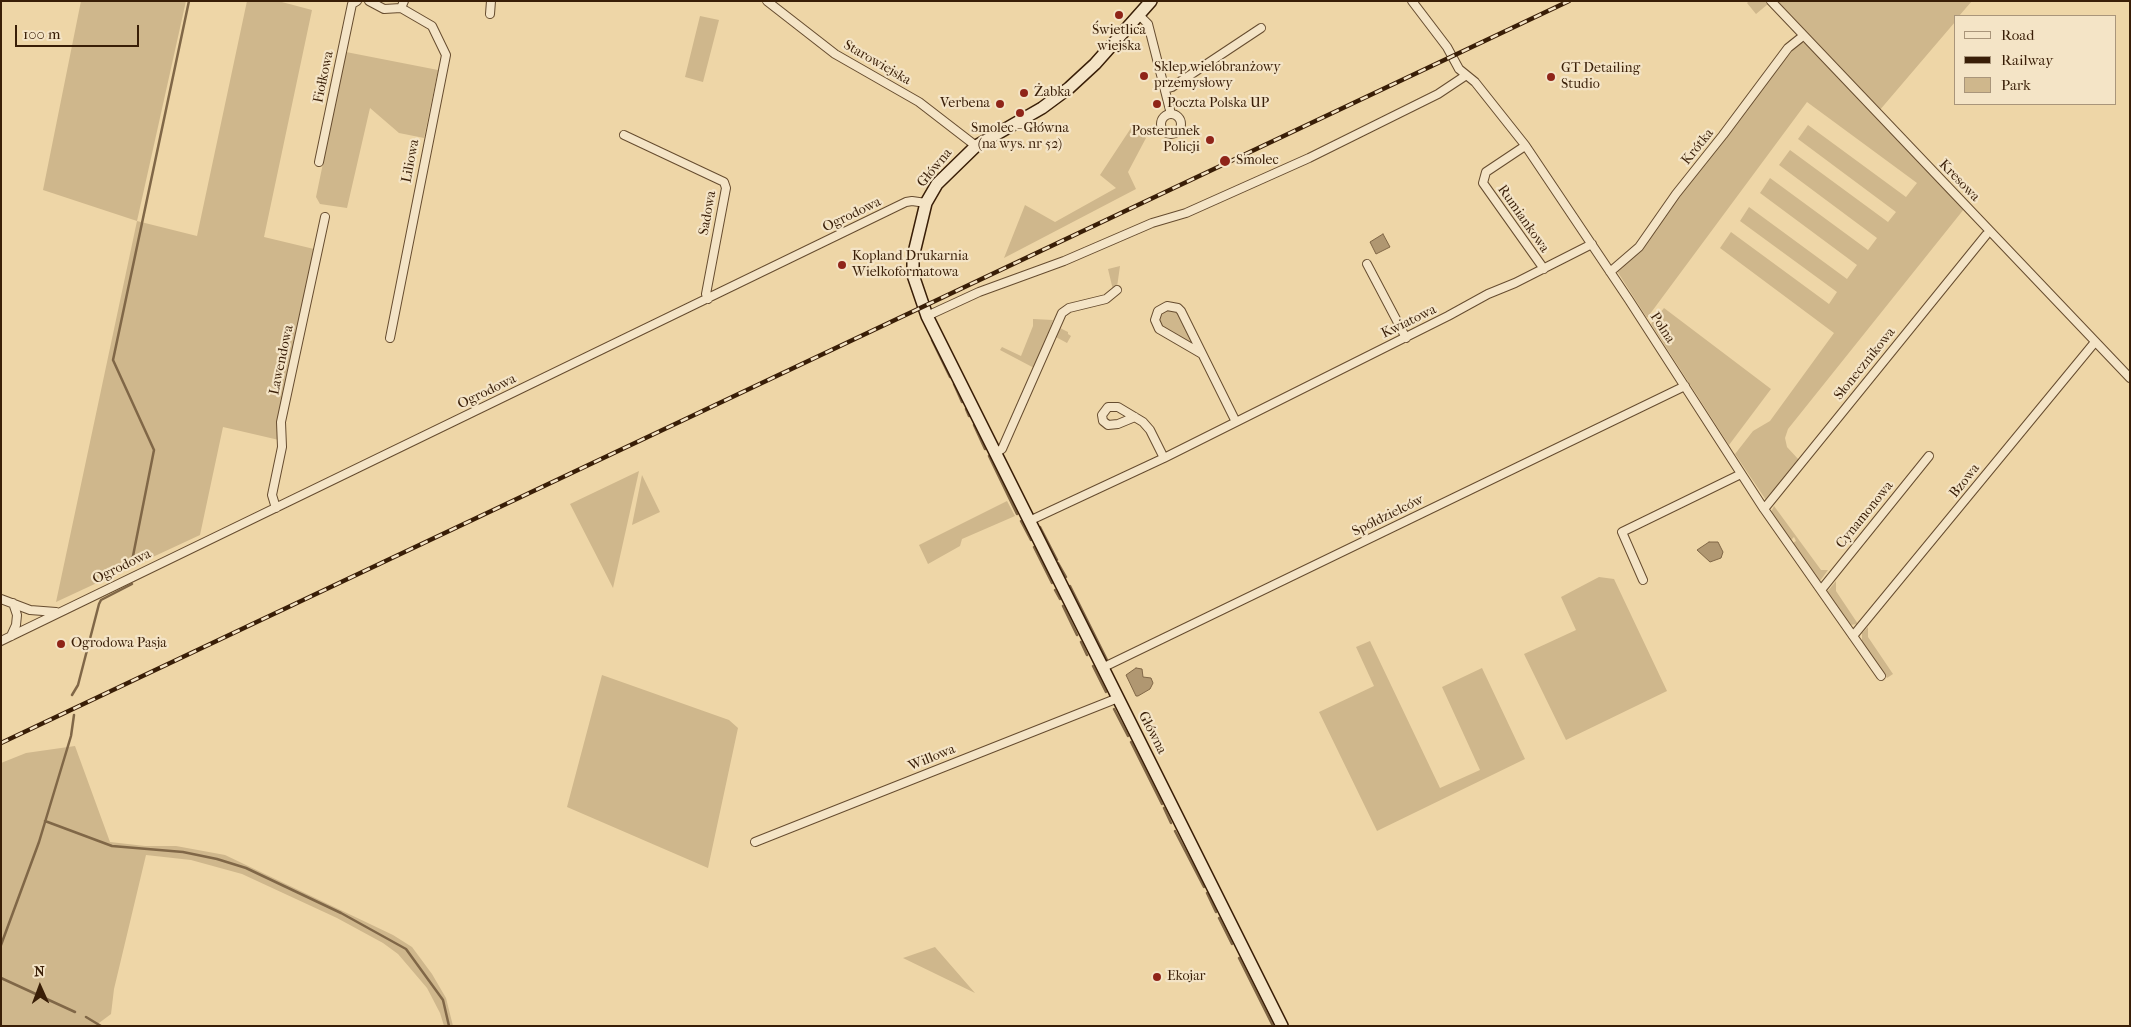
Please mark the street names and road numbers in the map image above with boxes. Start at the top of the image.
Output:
street label: Starowiejska [840,37,914,89]
street label: Fiołkowa [310,49,338,105]
street label: Krótka [1678,126,1718,168]
street label: Liliowa [399,138,423,184]
street label: Główna [914,145,956,191]
street label: Kresowa [1935,157,1983,205]
street label: Rumiankowa [1494,182,1552,256]
street label: Sadowa [696,189,720,237]
street label: Ogrodowa [820,194,884,236]
street label: Kwiatowa [1379,302,1439,342]
street label: Polna [1646,309,1678,347]
street label: Lawendowa [266,324,298,396]
street label: Słonecznikowa [1831,324,1899,404]
street label: Ogrodowa [455,371,519,413]
street label: Bzowa [1946,461,1984,501]
street label: Cynamonowa [1833,478,1897,552]
street label: Spółdzielców [1349,491,1427,541]
street label: Ogrodowa [90,546,154,588]
street label: Główna [1134,709,1170,757]
street label: Willowa [906,741,958,775]

